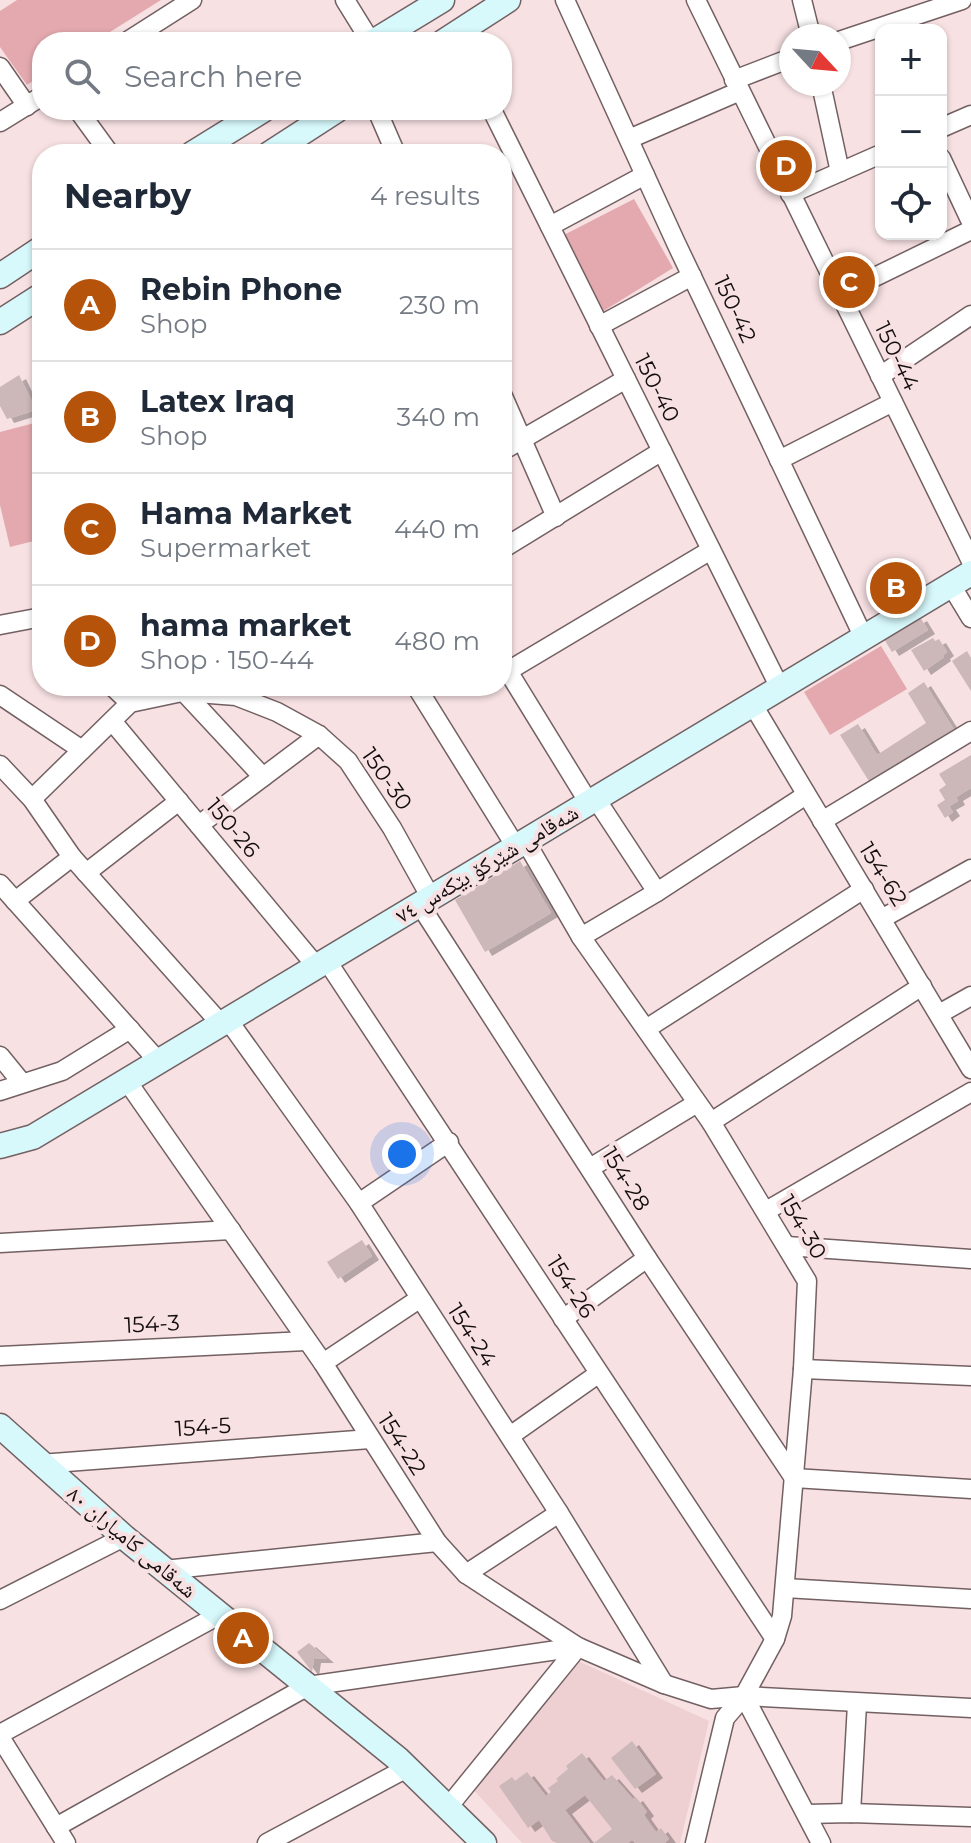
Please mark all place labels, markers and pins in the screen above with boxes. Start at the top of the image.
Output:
pin: D [760,136,812,196]
pin: C [823,252,875,312]
pin: B [870,558,922,618]
pin: A [217,1608,269,1668]

